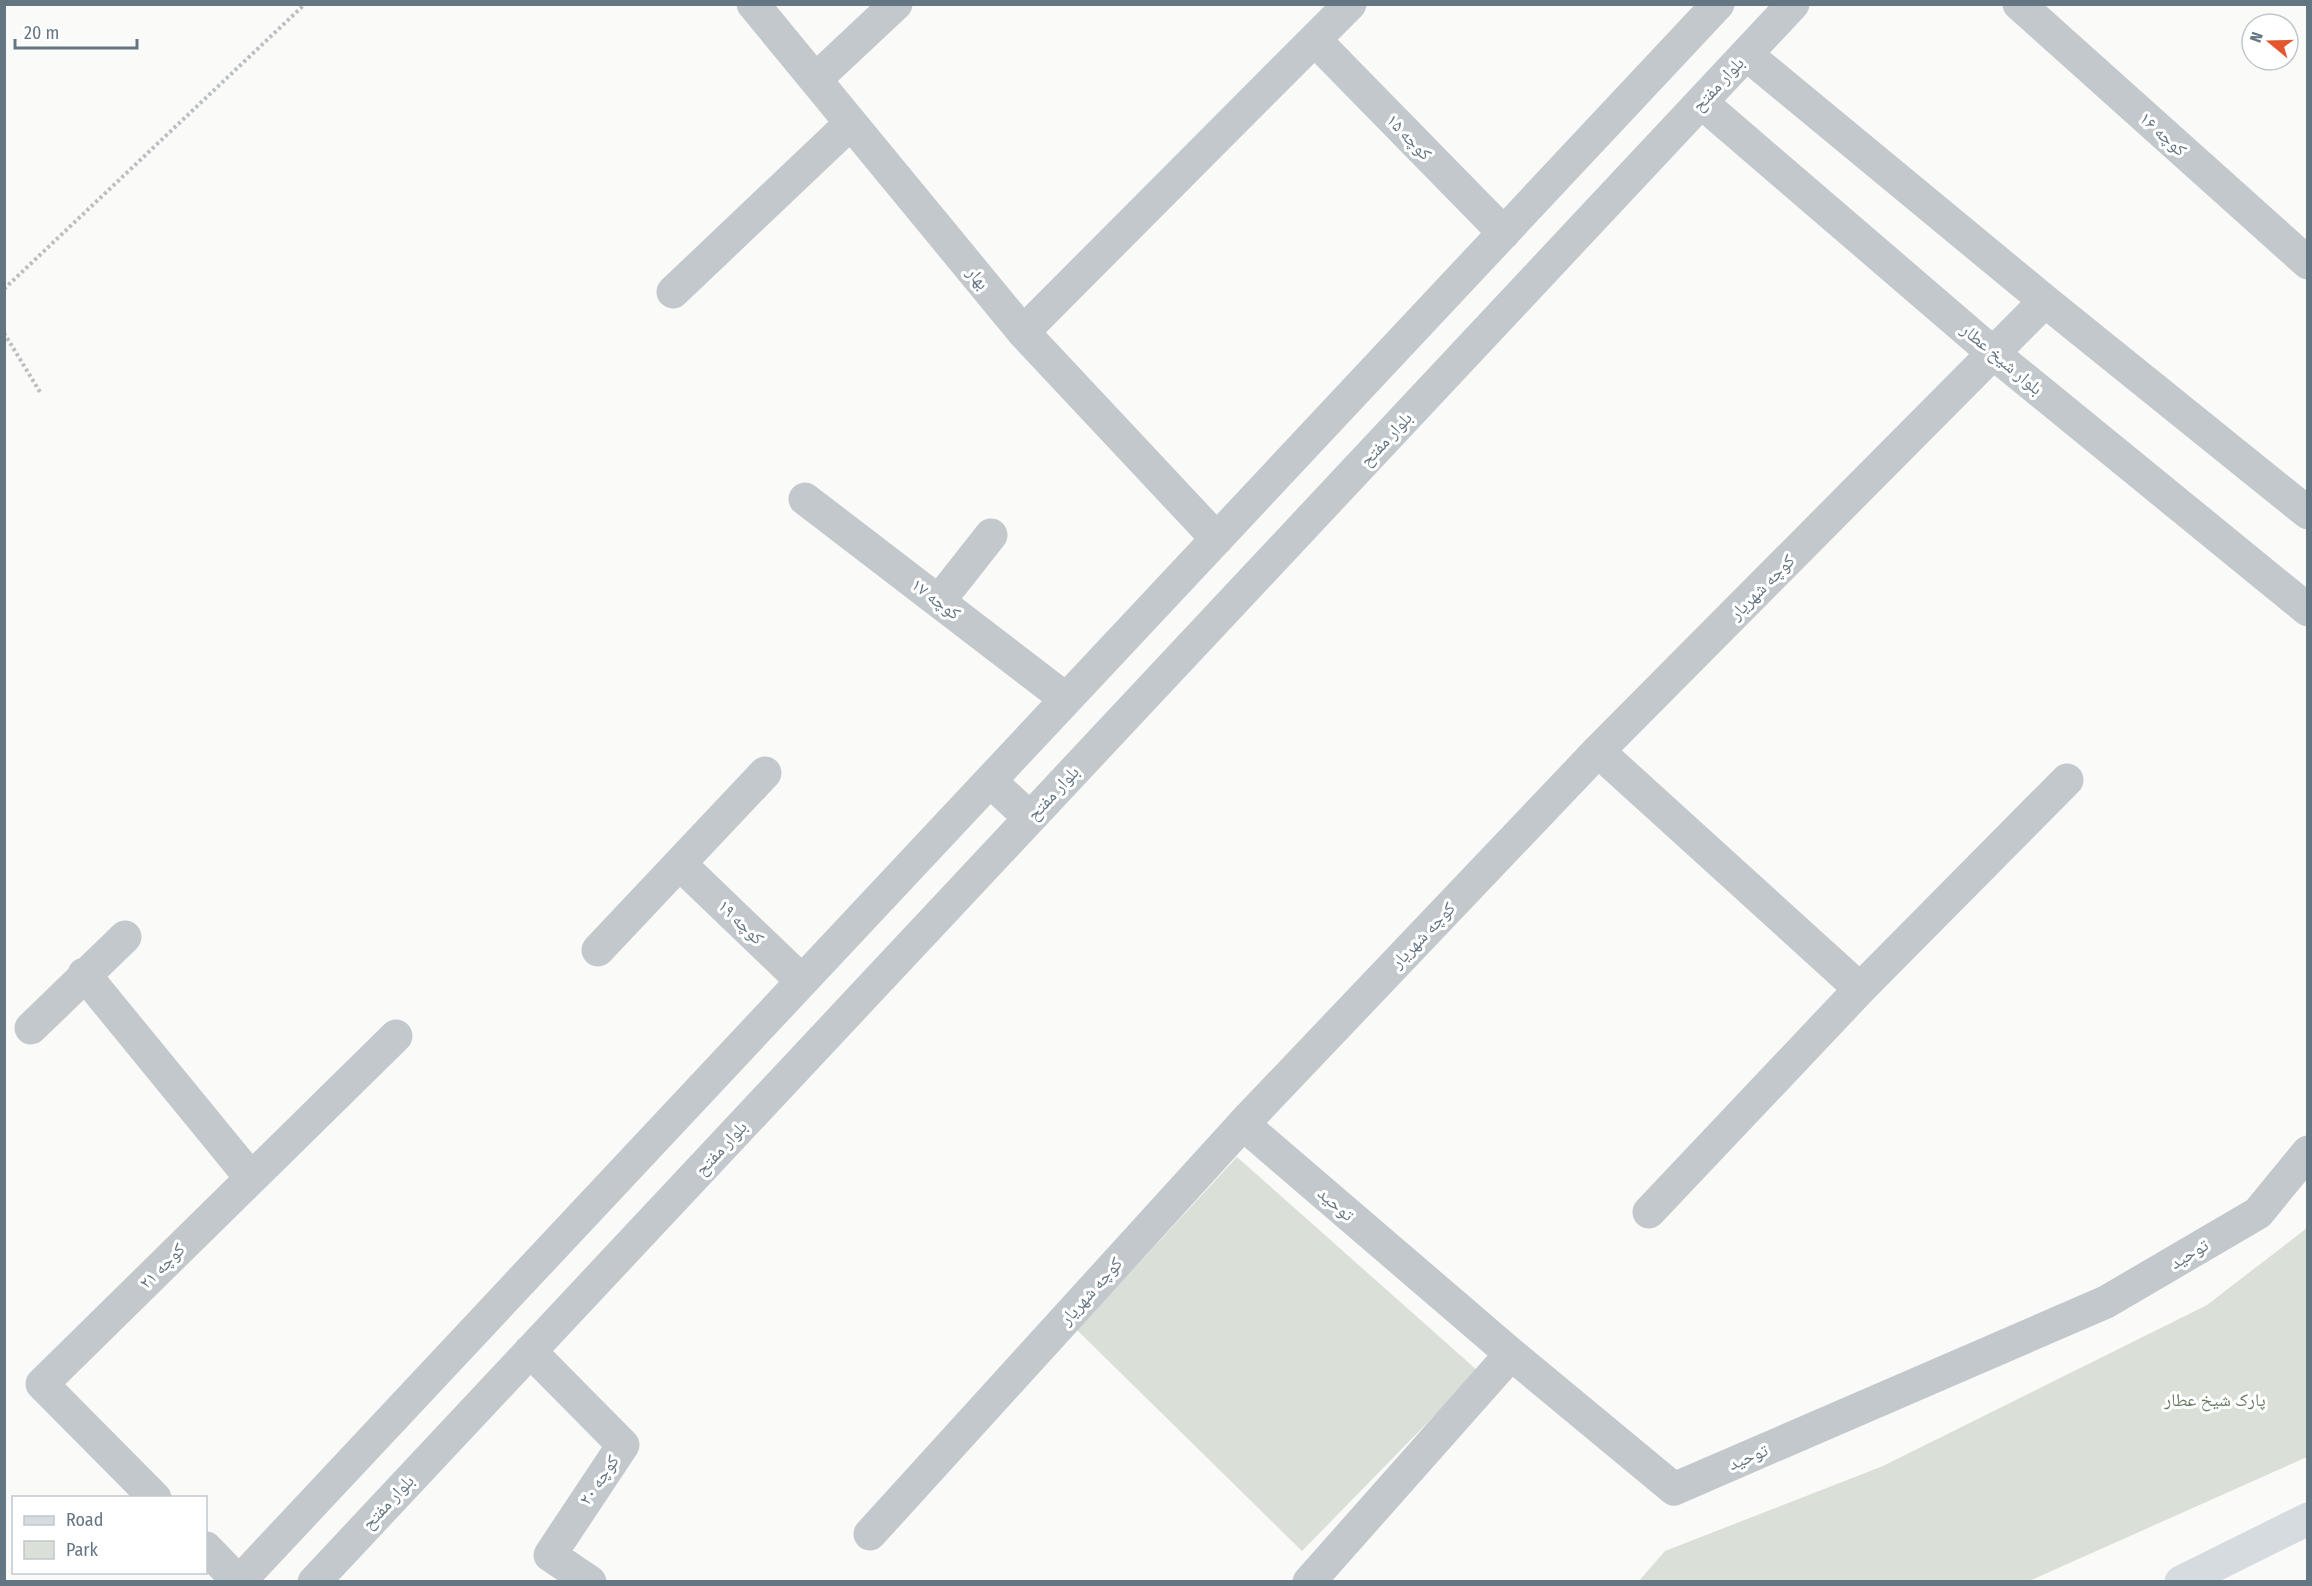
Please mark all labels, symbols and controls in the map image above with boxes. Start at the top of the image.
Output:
scale bar [15,12,136,50]
north arrow [2240,12,2300,72]
text: 20 m [24,22,59,44]
text: N [2246,30,2267,45]
street label: بلوار مفتح [1687,52,1750,117]
street label: کوچه ۱۶ [2135,107,2192,161]
street label: کوچه ۱۵ [1382,109,1437,165]
street label: بهار [961,261,994,294]
street label: بلوار شیخ عطار [1955,318,2047,400]
street label: بلوار مفتح [1355,407,1418,472]
street label: کوچه شهریار [1724,549,1800,625]
street label: کوچه ۱۷ [907,573,965,625]
street label: بلوار مفتح [1022,761,1085,826]
street label: کوچه ۱۹ [713,895,769,950]
street label: کوچه شهریار [1385,897,1460,973]
street label: بلوار مفتح [690,1116,753,1181]
street label: توحید [1313,1182,1359,1226]
street label: توحید [2166,1234,2212,1274]
street label: کوچه ۲۱ [134,1238,190,1294]
street label: کوچه شهریار [1054,1252,1127,1330]
park label: پارک شیخ عطار [2163,1389,2266,1412]
street label: توحید [1725,1439,1771,1475]
street label: کوچه ۲۰ [574,1450,624,1509]
street label: بلوار مفتح [357,1470,420,1535]
legend [12,1496,207,1574]
text: Road [66,1509,103,1531]
text: Park [66,1539,99,1561]

